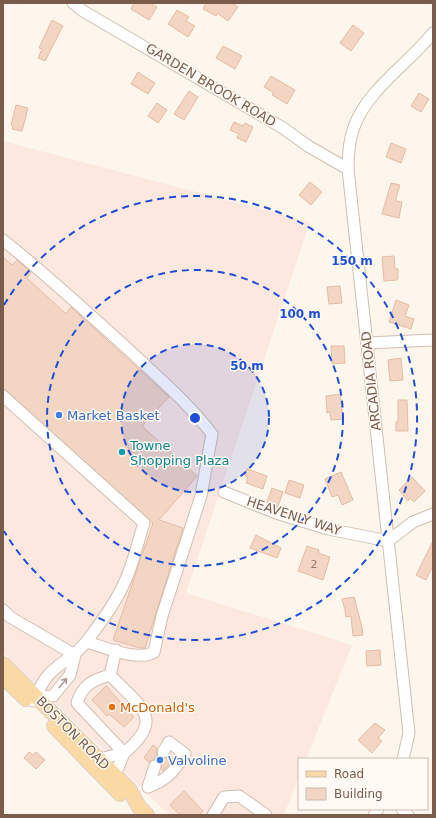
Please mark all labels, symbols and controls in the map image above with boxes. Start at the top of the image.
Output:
street label: GARDEN BROOK ROAD [143,40,279,130]
text: 150 m [331,254,373,268]
text: 100 m [279,307,321,321]
street label: ARCADIA ROAD [358,330,384,432]
text: 50 m [230,359,264,373]
place label: Market Basket [67,408,160,423]
marker: Market Basket [54,410,64,420]
centre of rings [188,411,202,425]
place label: Towne Shopping Plaza [129,438,229,468]
marker: Towne Shopping Plaza [117,447,127,457]
street label: HEAVENLY WAY [245,494,343,538]
house number: 2 [311,558,318,571]
one-way arrow [59,678,68,689]
street label: BOSTON ROAD [33,693,113,773]
place label: McDonald's [120,700,195,715]
marker: McDonald's [107,702,117,712]
place label: Valvoline [168,753,227,768]
marker: Valvoline [155,755,165,765]
legend [298,758,428,810]
text: Road [334,767,364,781]
text: Building [334,787,383,801]

